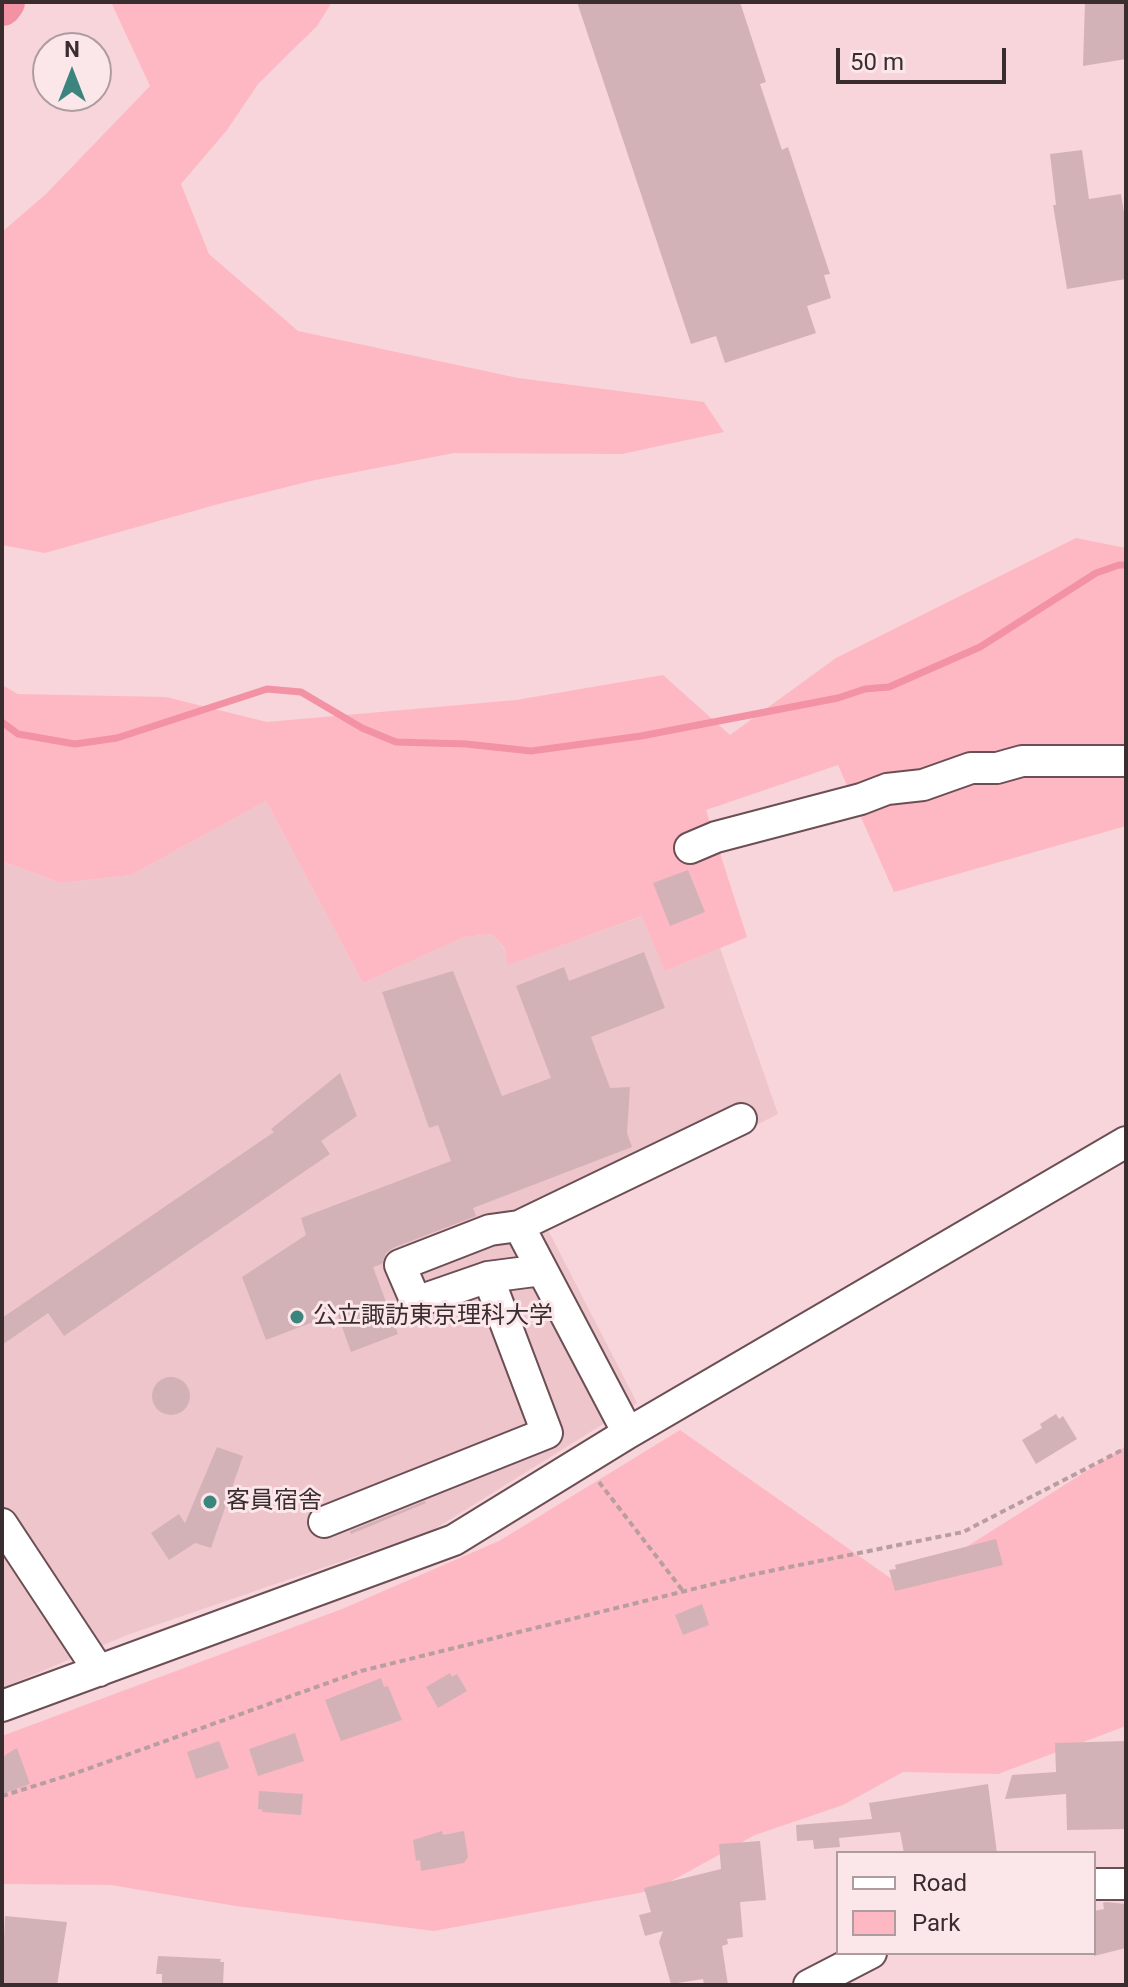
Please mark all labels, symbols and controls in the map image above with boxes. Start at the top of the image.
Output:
north arrow [32,32,112,112]
scale bar [840,32,1010,82]
text: N [64,37,80,62]
text: 50 m [850,48,904,76]
place label: 公立諏訪東京理科大学 [313,1303,553,1331]
marker: 公立諏訪東京理科大学 [288,1308,306,1326]
place label: 客員宿舎 [226,1488,322,1516]
marker: 客員宿舎 [201,1493,219,1511]
legend [836,1851,1096,1955]
text: Road [912,1869,967,1897]
text: Park [912,1909,960,1937]

